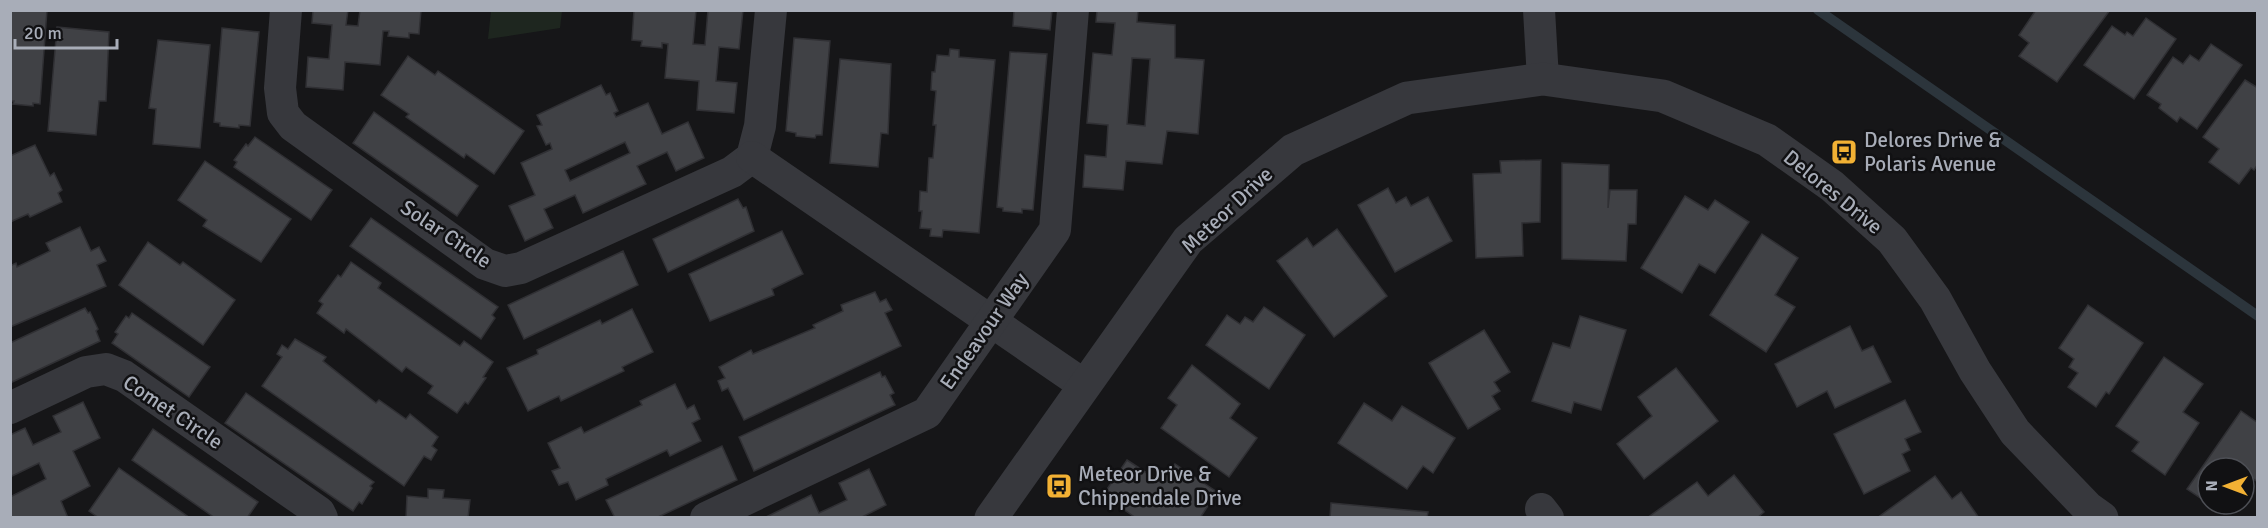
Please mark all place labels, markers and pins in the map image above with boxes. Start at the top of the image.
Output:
place label: Delores Drive & Polaris Avenue [1864,127,2001,177]
bus stop icon: Delores Drive & Polaris Avenue [1829,137,1859,167]
place label: Meteor Drive & Chippendale Drive [1078,461,1242,511]
bus stop icon: Meteor Drive & Chippendale Drive [1044,471,1074,501]

